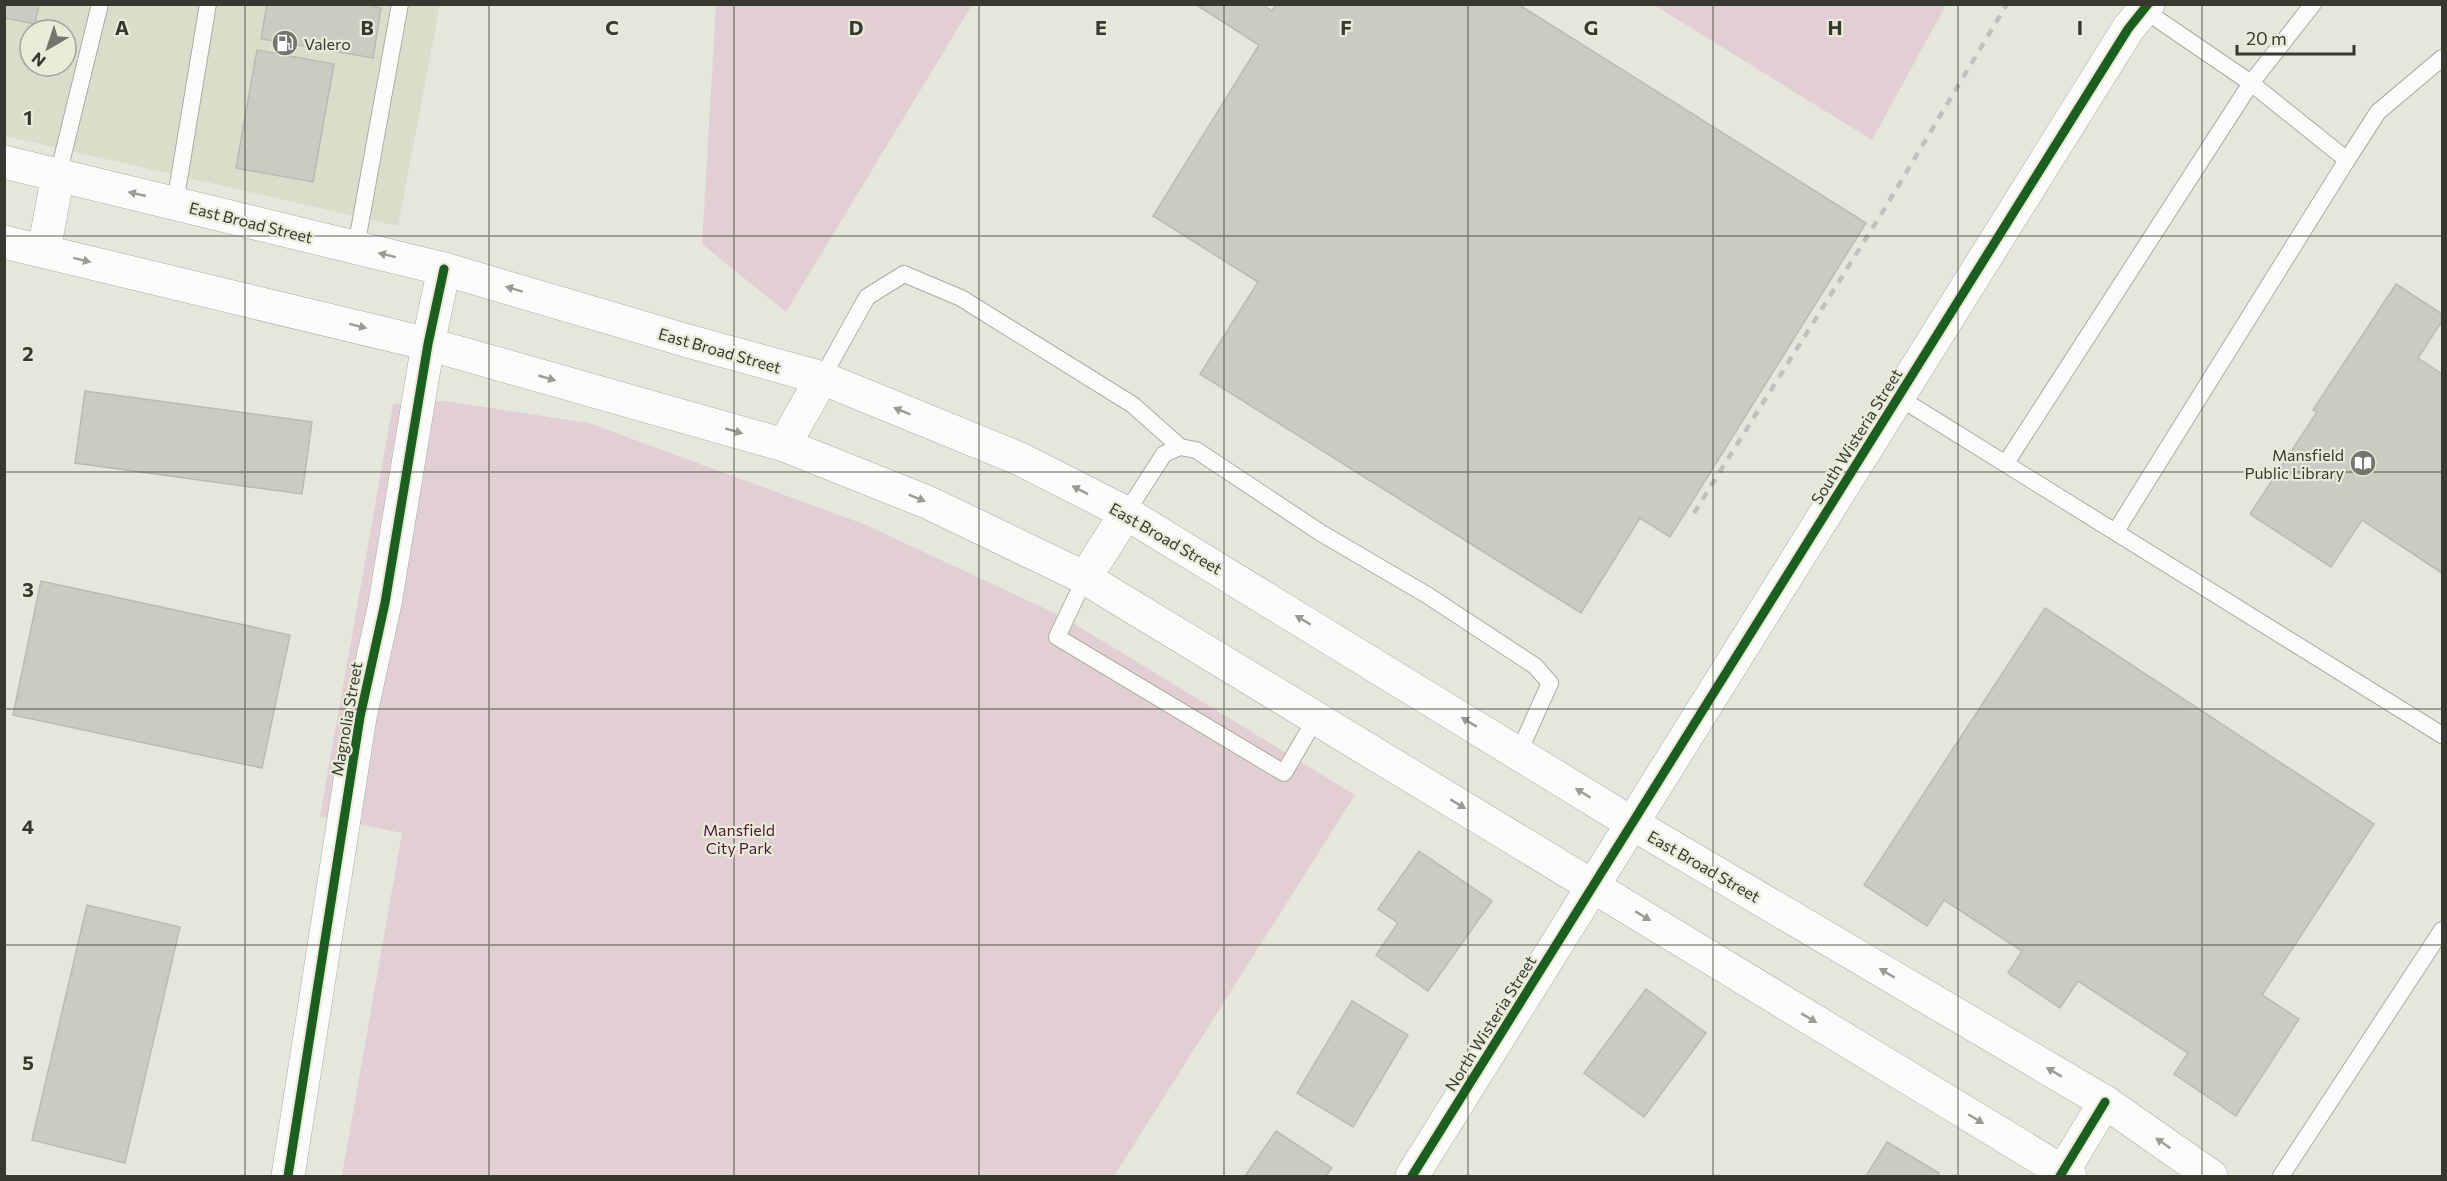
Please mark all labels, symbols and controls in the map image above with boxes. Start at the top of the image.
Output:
text: A [115,15,129,39]
text: B [360,15,374,39]
text: C [605,15,619,39]
text: D [849,15,863,39]
text: E [1095,15,1107,39]
text: F [1340,15,1352,39]
text: G [1584,15,1598,39]
text: H [1828,15,1843,39]
text: I [2077,15,2083,39]
north arrow [18,18,78,78]
scale bar [2237,18,2354,56]
text: 20 m [2246,27,2287,49]
fuel station icon: Valero [270,28,300,58]
place label: Valero [304,34,351,53]
text: N [28,49,49,71]
text: 1 [23,105,33,129]
one-way arrow [127,189,146,199]
street label: East Broad Street [187,197,315,247]
one-way arrow [378,250,397,259]
one-way arrow [73,255,91,265]
one-way arrow [505,284,523,293]
one-way arrow [349,322,368,332]
street label: East Broad Street [657,323,784,377]
text: 2 [22,341,34,365]
street label: South Wisteria Street [1807,364,1906,507]
one-way arrow [537,373,556,383]
one-way arrow [893,406,911,415]
one-way arrow [725,427,743,436]
place label: Mansfield Public Library [2244,445,2344,482]
library icon: Mansfield Public Library [2348,448,2378,478]
one-way arrow [1071,485,1088,495]
one-way arrow [908,494,926,503]
street label: East Broad Street [1106,498,1226,578]
text: 3 [22,577,34,601]
one-way arrow [1295,615,1311,626]
street label: Magnolia Street [327,660,365,778]
one-way arrow [1461,716,1477,727]
one-way arrow [1575,787,1591,798]
one-way arrow [1450,798,1466,809]
text: 4 [22,814,34,838]
park label: Mansfield City Park [703,820,775,857]
street label: East Broad Street [1644,826,1764,906]
one-way arrow [1635,911,1651,922]
street label: North Wisteria Street [1440,951,1540,1094]
one-way arrow [1878,968,1895,978]
one-way arrow [1801,1012,1817,1023]
text: 5 [22,1050,34,1074]
one-way arrow [2046,1067,2062,1078]
one-way arrow [1968,1114,1984,1125]
one-way arrow [2156,1137,2172,1149]

